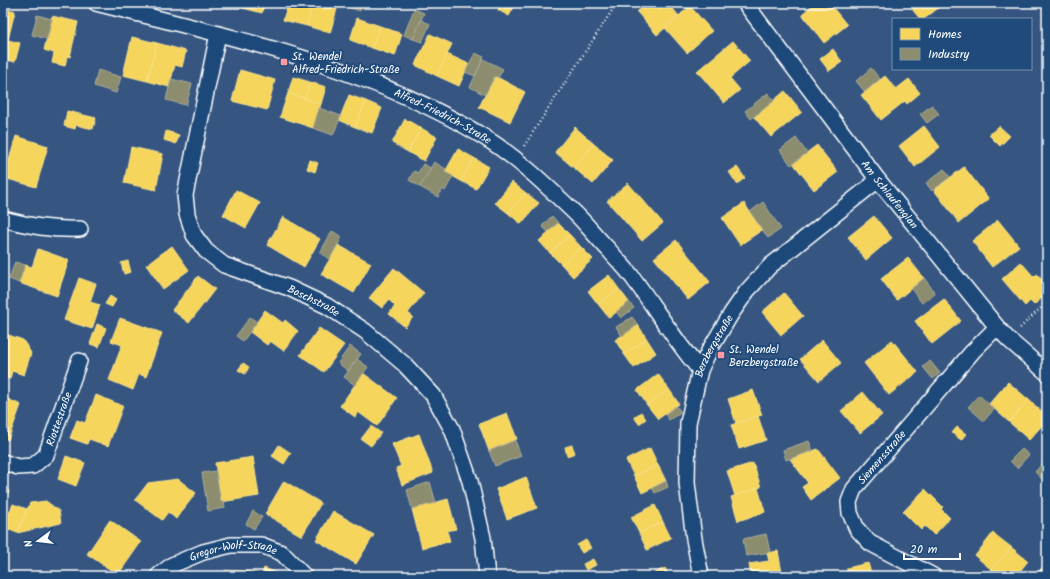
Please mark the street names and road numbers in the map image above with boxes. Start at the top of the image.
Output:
street label: Alfred-Friedrich-Straße [391,84,495,150]
street label: Am Schlaufenglan [856,157,922,233]
street label: Boschstraße [284,280,343,322]
street label: Berzbergstraße [691,311,739,379]
street label: Riottestraße [42,390,77,449]
street label: Siemensstraße [854,426,911,489]
street label: Gregor-Wolf-Straße [187,537,280,567]

